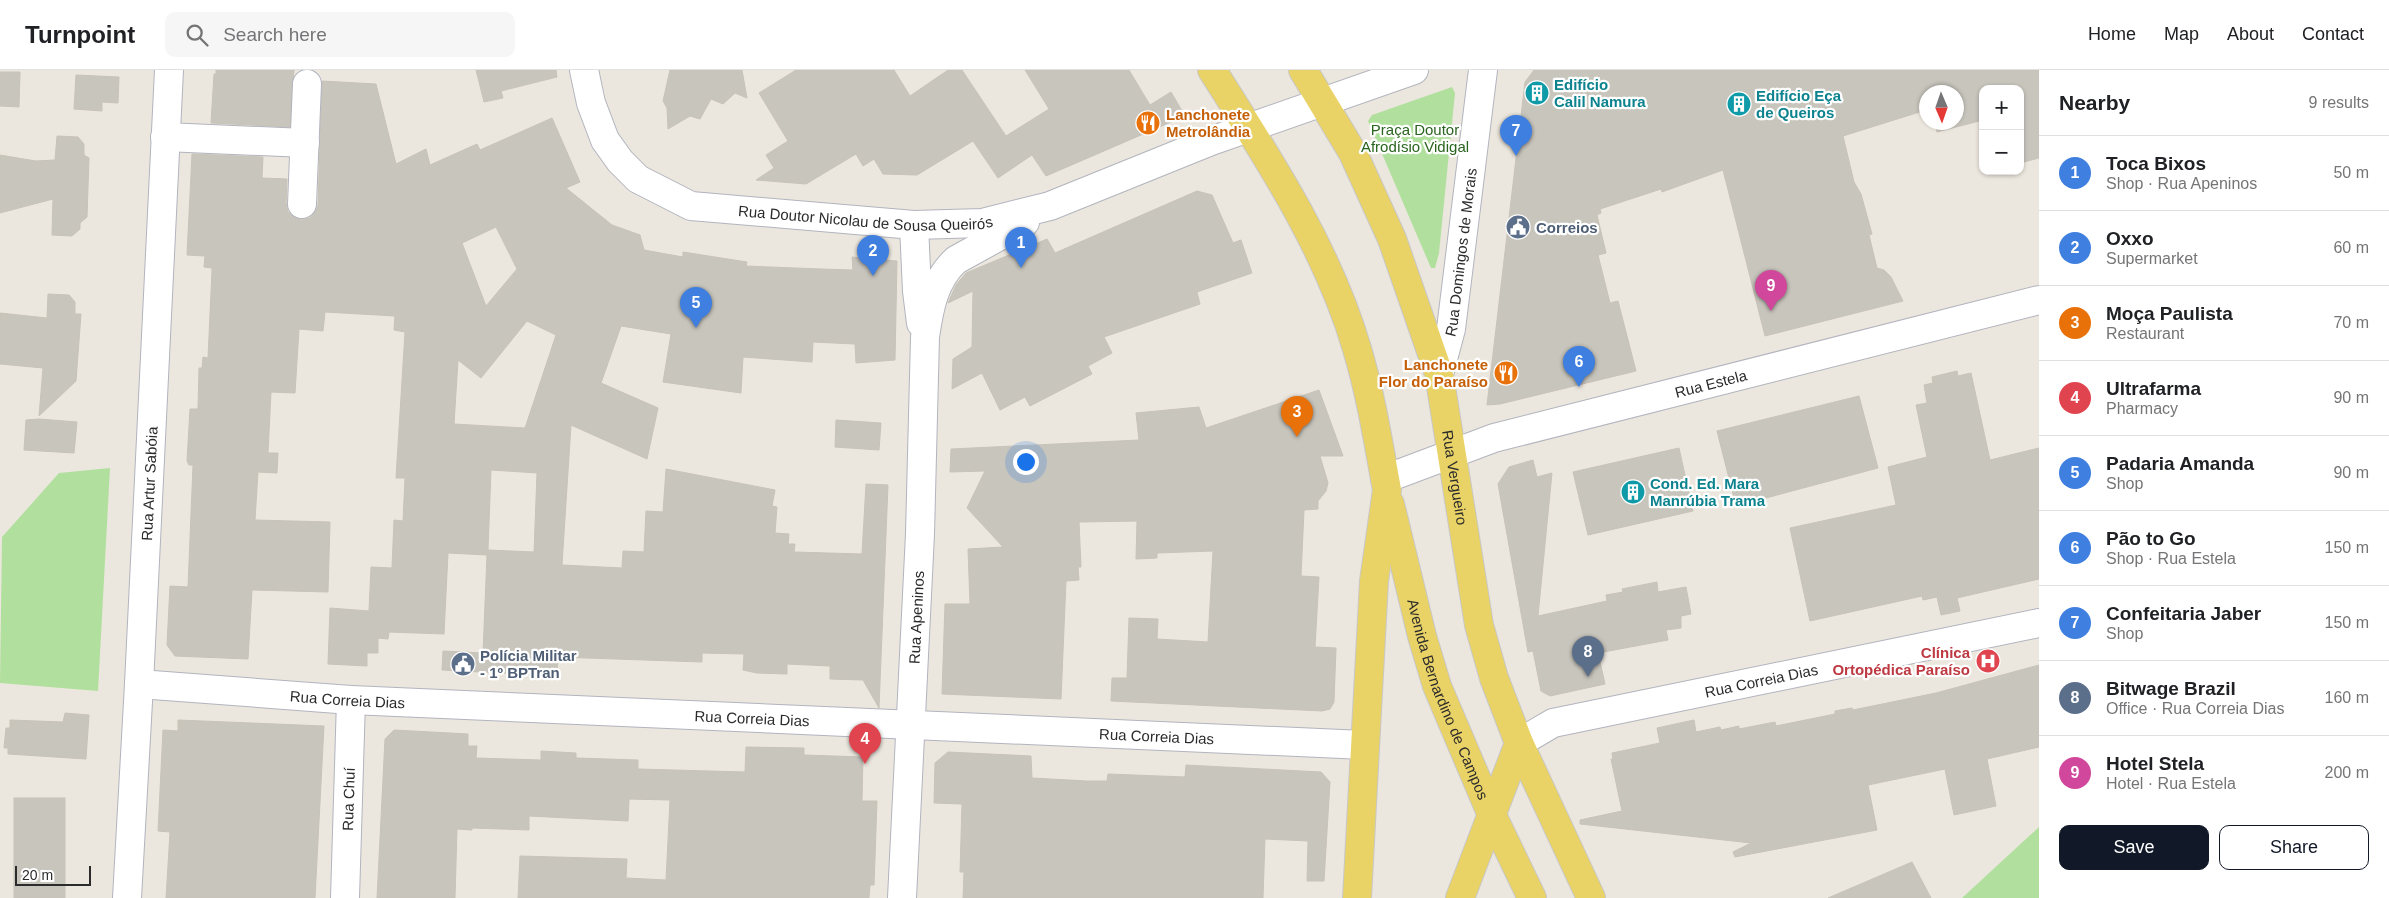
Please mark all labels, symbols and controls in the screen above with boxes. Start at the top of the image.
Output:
search box [165,12,515,57]
text: Turnpoint [25,21,135,48]
icon: search [183,21,211,49]
text: Search here [223,24,327,45]
text: Home [2088,24,2136,44]
text: Map [2164,24,2199,44]
text: About [2227,24,2274,44]
text: Contact [2302,24,2364,44]
place label: Edifício Calil Namura [1554,76,1646,110]
building icon: Edifício Calil Namura [1524,80,1550,106]
north arrow [1919,85,1964,130]
map controls [1979,85,2024,175]
button: + [1979,85,2024,130]
place label: Edifício Eça de Queiros [1756,87,1842,121]
building icon: Edifício Eça de Queiros [1726,91,1752,117]
text: Nearby [2059,91,2130,114]
text: 9 results [2309,94,2369,111]
place label: Lanchonete Metrolândia [1166,106,1251,140]
restaurant icon: Lanchonete Metrolândia [1135,110,1161,136]
pin: 7 [1500,115,1532,156]
park label: Praça Doutor Afrodísio Vidigal [1361,121,1469,155]
button: − [1979,130,2024,175]
text: Toca Bixos [2106,153,2206,174]
text: 1 [2071,164,2079,181]
text: 50 m [2333,164,2369,181]
street label: Rua Domingos de Morais [1441,167,1479,338]
text: Shop · Rua Apeninos [2106,175,2257,192]
street label: Rua Doutor Nicolau de Sousa Queirós [737,202,995,234]
public building icon: Correios [1505,214,1531,240]
place label: Correios [1536,219,1598,236]
pin: 1 [1005,227,1037,268]
text: Oxxo [2106,228,2154,249]
pin: 2 [857,235,889,276]
text: 2 [2071,239,2079,256]
text: 60 m [2333,239,2369,256]
text: Supermarket [2106,250,2198,267]
pin: 9 [1755,270,1787,311]
pin: 5 [680,287,712,328]
text: Moça Paulista [2106,303,2233,324]
text: 3 [2071,314,2079,331]
text: 70 m [2333,314,2369,331]
text: Restaurant [2106,325,2184,342]
pin: 6 [1563,346,1595,387]
place label: Lanchonete Flor do Paraíso [1379,356,1488,390]
restaurant icon: Lanchonete Flor do Paraíso [1493,360,1519,386]
street label: Rua Estela [1673,366,1749,400]
text: Ultrafarma [2106,378,2201,399]
text: 4 [2071,389,2079,406]
text: 90 m [2333,389,2369,406]
pin: 3 [1281,396,1313,437]
text: Pharmacy [2106,400,2178,417]
street label: Rua Artur Sabóia [138,425,160,541]
street label: Rua Vergueiro [1440,429,1471,526]
your location [1013,449,1039,475]
text: Padaria Amanda [2106,453,2254,474]
text: 5 [2071,464,2079,481]
text: 90 m [2333,464,2369,481]
place label: Cond. Ed. Mara Manrúbia Trama [1650,475,1766,509]
text: Shop [2106,475,2143,492]
building icon: Cond. Ed. Mara Manrúbia Trama [1620,479,1646,505]
text: Pão to Go [2106,528,2196,549]
text: 6 [2071,539,2079,556]
text: 150 m [2325,539,2369,556]
text: Shop · Rua Estela [2106,550,2236,567]
street label: Rua Apeninos [905,570,927,664]
street label: Avenida Bernardino de Campos [1405,597,1493,802]
text: Confeitaria Jaber [2106,603,2261,624]
text: 7 [2071,614,2079,631]
text: 150 m [2325,614,2369,631]
text: Shop [2106,625,2143,642]
pin: 8 [1572,636,1604,677]
place label: Clínica Ortopédica Paraíso [1832,644,1971,678]
place label: Polícia Militar - 1º BPTran [480,647,577,681]
hospital icon: Clínica Ortopédica Paraíso [1975,648,2001,674]
public building icon: Polícia Militar - 1º BPTran [450,651,476,677]
street label: Rua Correia Dias [1703,660,1819,700]
text: Bitwage Brazil [2106,678,2236,699]
street label: Rua Correia Dias [289,687,405,711]
text: 8 [2071,689,2079,706]
text: 160 m [2325,689,2369,706]
text: Office · Rua Correia Dias [2106,700,2284,717]
street label: Rua Correia Dias [694,707,810,729]
pin: 4 [849,723,881,764]
street label: Rua Correia Dias [1099,725,1214,747]
text: Hotel Stela [2106,753,2204,774]
text: 9 [2071,764,2079,781]
text: 200 m [2325,764,2369,781]
street label: Rua Chuí [339,766,357,831]
text: Hotel · Rua Estela [2106,775,2236,792]
button: Save [2059,825,2209,870]
button: Share [2219,825,2369,870]
scale bar [15,863,91,886]
text: 20 m [22,867,53,883]

